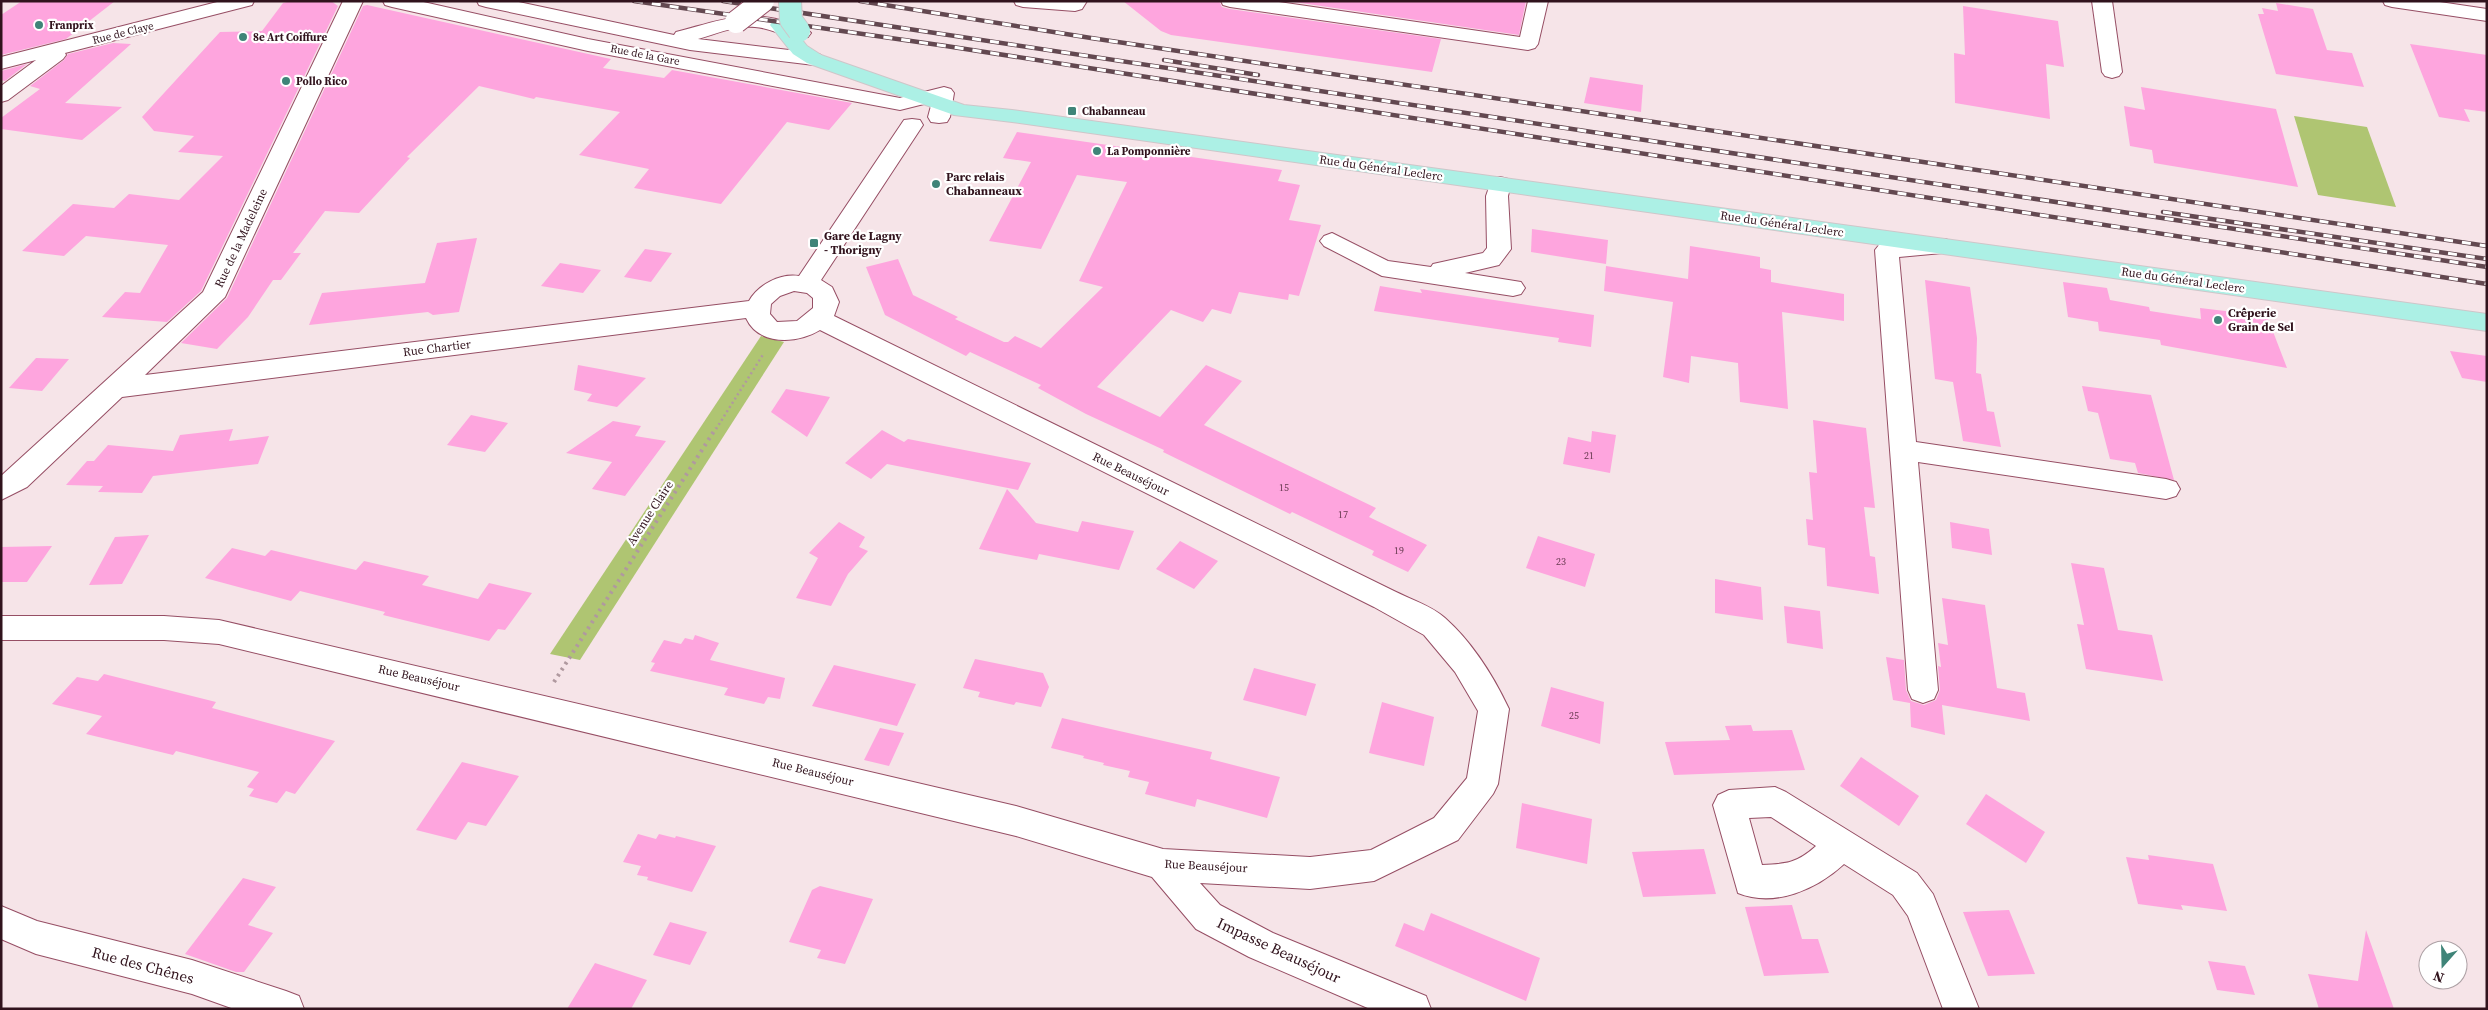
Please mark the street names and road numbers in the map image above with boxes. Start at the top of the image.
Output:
street label: Rue de Claye [91,18,156,48]
street label: Rue de la Gare [609,41,681,69]
street label: Rue du Général Leclerc [1318,151,1444,185]
street label: Rue de la Madeleine [211,186,271,290]
street label: Rue du Général Leclerc [1719,207,1845,241]
street label: Rue du Général Leclerc [2120,263,2246,297]
street label: Rue Chartier [402,336,472,360]
street label: Rue Beauséjour [1090,449,1172,499]
street label: Avenue Claire [623,478,677,548]
street label: Rue Beauséjour [377,661,461,695]
street label: Rue Beauséjour [771,754,855,790]
street label: Rue Beauséjour [1164,856,1248,876]
street label: Impasse Beauséjour [1214,912,1345,988]
street label: Rue des Chênes [90,941,196,989]

